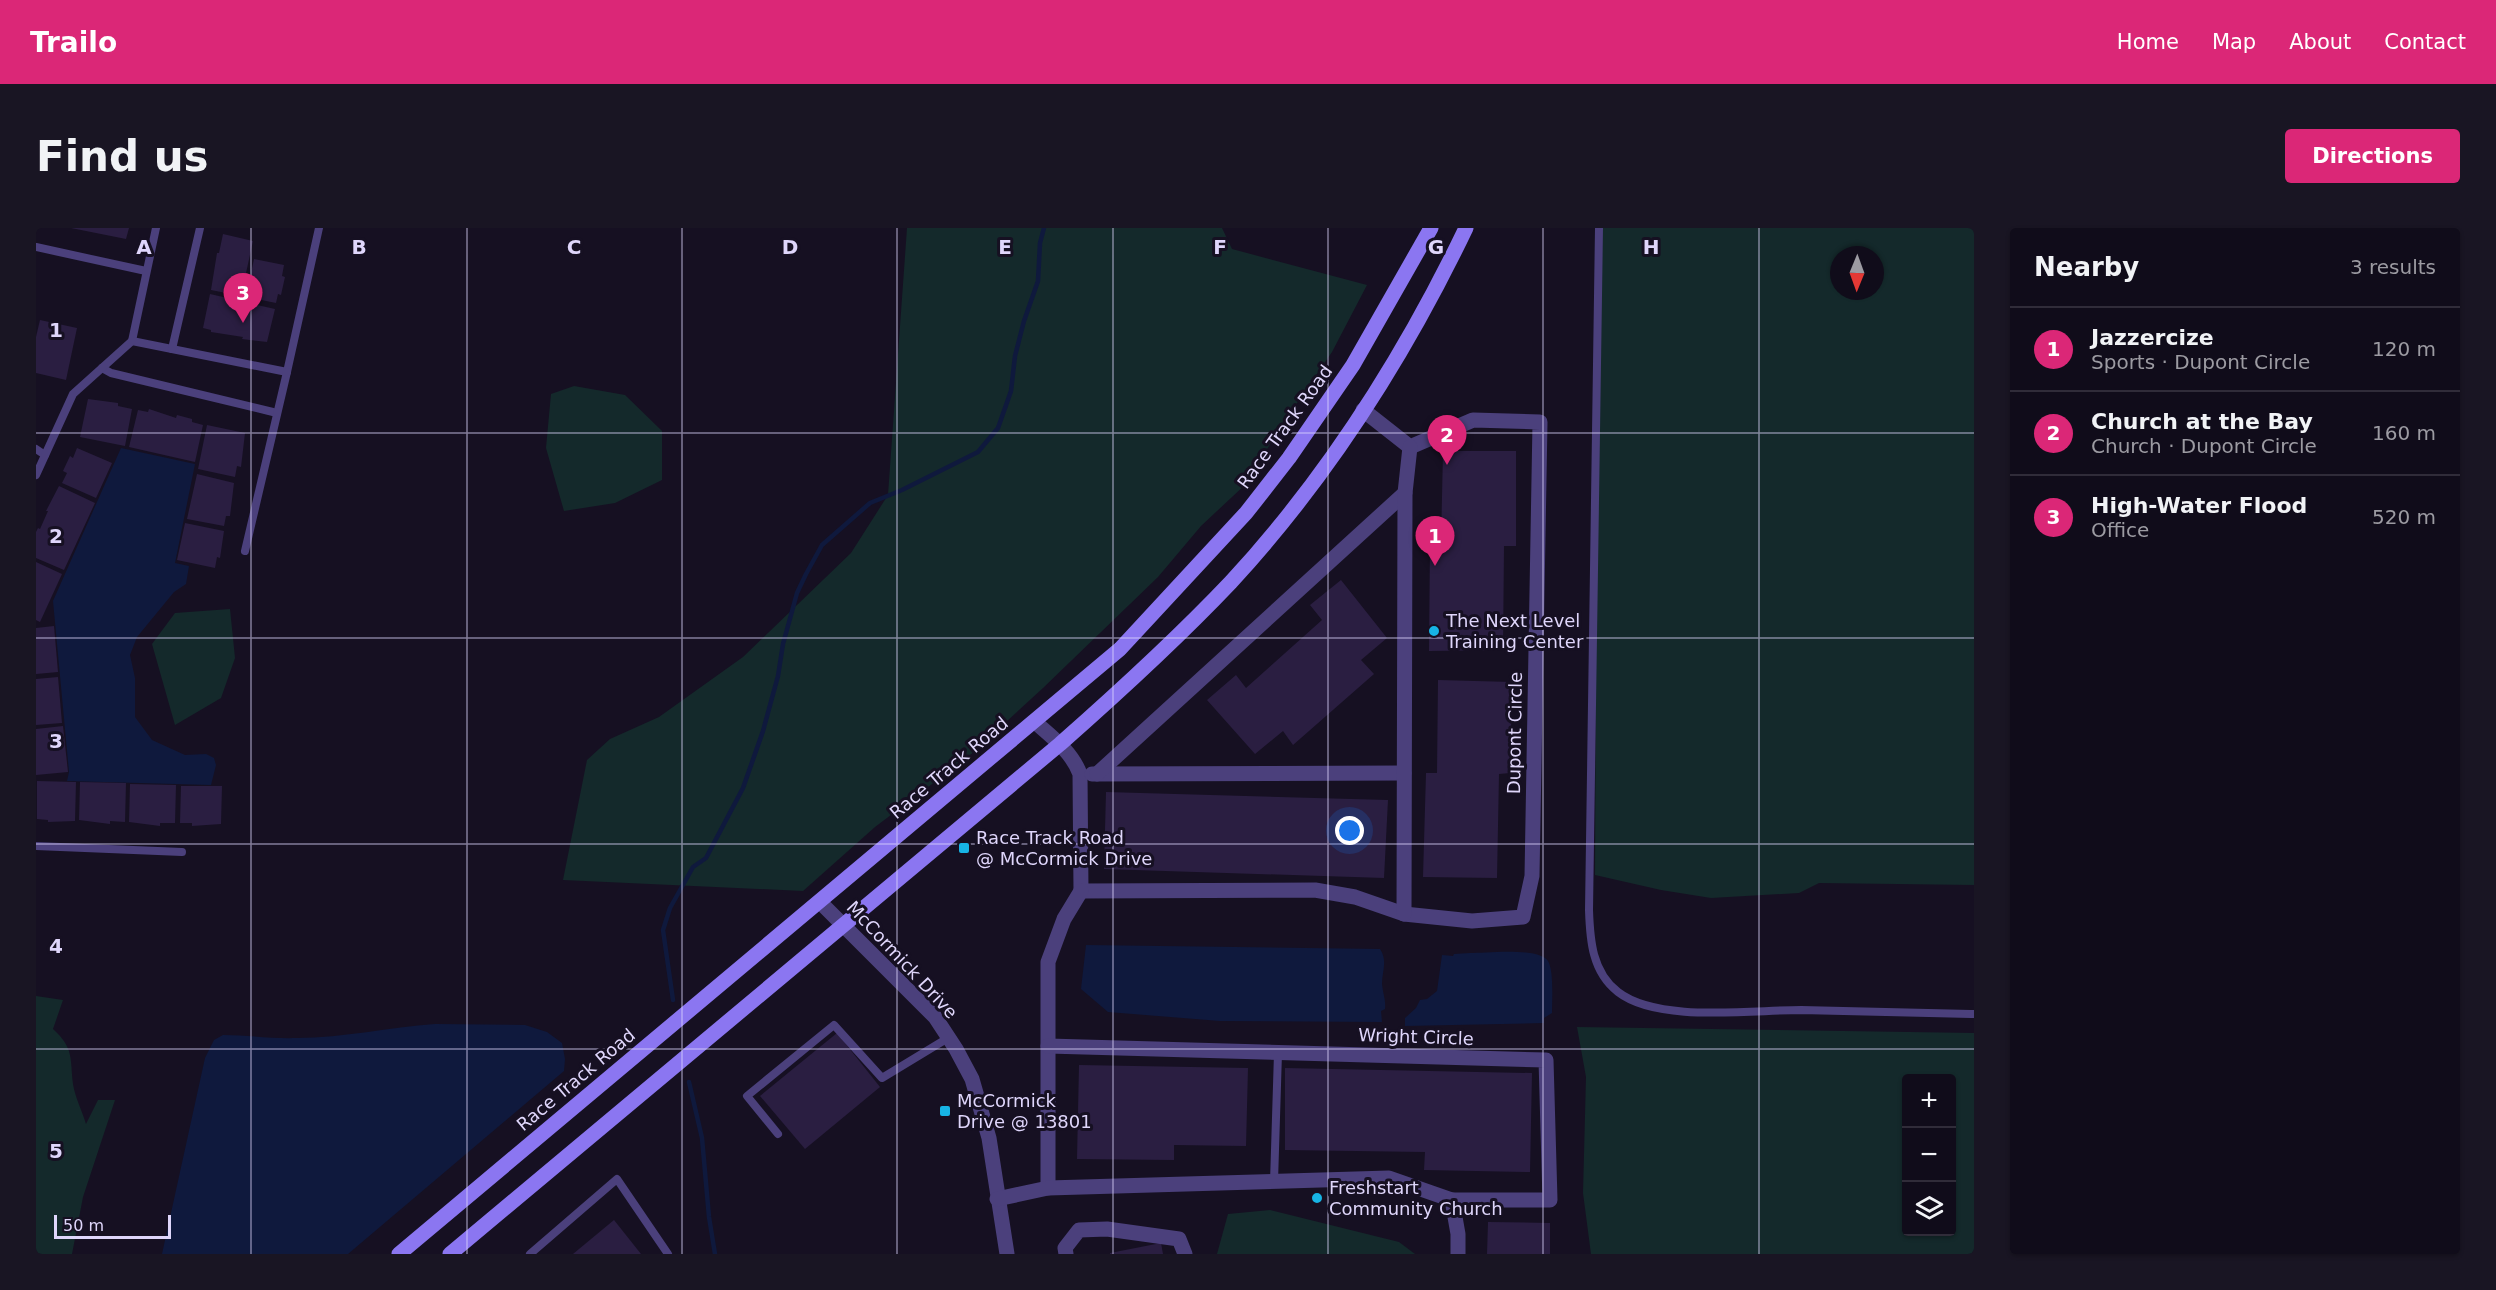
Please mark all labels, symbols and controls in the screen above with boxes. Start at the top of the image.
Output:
text: Trailo [30,26,117,59]
text: Home [2117,30,2179,54]
text: Map [2212,30,2256,54]
text: About [2289,30,2351,54]
text: Contact [2384,30,2466,54]
button: Directions [2285,129,2460,183]
text: Find us [36,132,209,181]
text: A [136,235,152,259]
text: B [351,235,367,259]
text: C [567,235,581,259]
text: D [782,235,798,259]
text: E [998,235,1012,259]
text: F [1213,235,1227,259]
text: G [1428,235,1444,259]
text: H [1643,235,1659,259]
north arrow [1830,246,1884,300]
text: Nearby [2034,252,2139,282]
text: 3 results [2350,255,2436,279]
pin: 3 [224,274,262,323]
text: 1 [49,318,63,342]
text: Jazzercize [2091,325,2214,350]
text: 1 [2047,337,2060,361]
text: 120 m [2372,337,2436,361]
text: Sports · Dupont Circle [2091,350,2310,374]
street label: Race Track Road [1233,361,1337,493]
text: Church at the Bay [2091,409,2313,434]
pin: 2 [1428,416,1466,465]
text: 2 [2047,421,2060,445]
text: 160 m [2372,421,2436,445]
text: Church · Dupont Circle [2091,434,2317,458]
text: High-Water Flood [2091,493,2307,518]
text: 3 [2047,505,2060,529]
text: 520 m [2372,505,2436,529]
pin: 1 [1416,516,1454,566]
text: Office [2091,518,2149,542]
text: 2 [49,524,63,548]
place label: The Next Level Training Center [1445,610,1584,652]
marker: The Next Level Training Center [1427,624,1441,638]
street label: Dupont Circle [1503,672,1526,794]
street label: Race Track Road [885,712,1012,823]
text: 3 [49,729,63,753]
your location [1335,816,1364,845]
place label: Race Track Road @ McCormick Drive [976,827,1152,869]
marker: Race Track Road @ McCormick Drive [957,841,971,855]
street label: McCormick Drive [843,897,962,1023]
text: 4 [49,934,63,958]
street label: Race Track Road [512,1024,639,1135]
street label: Wright Circle [1358,1024,1474,1049]
map controls [1902,1074,1956,1236]
button: + [1902,1074,1956,1128]
place label: McCormick Drive @ 13801 [957,1090,1092,1132]
marker: McCormick Drive @ 13801 [938,1104,952,1118]
button: − [1902,1128,1956,1182]
text: 5 [49,1139,63,1163]
place label: Freshstart Community Church [1329,1177,1503,1219]
button: layers [1902,1182,1956,1236]
marker: Freshstart Community Church [1310,1191,1324,1205]
scale bar [54,1212,171,1240]
text: 50 m [63,1216,104,1235]

